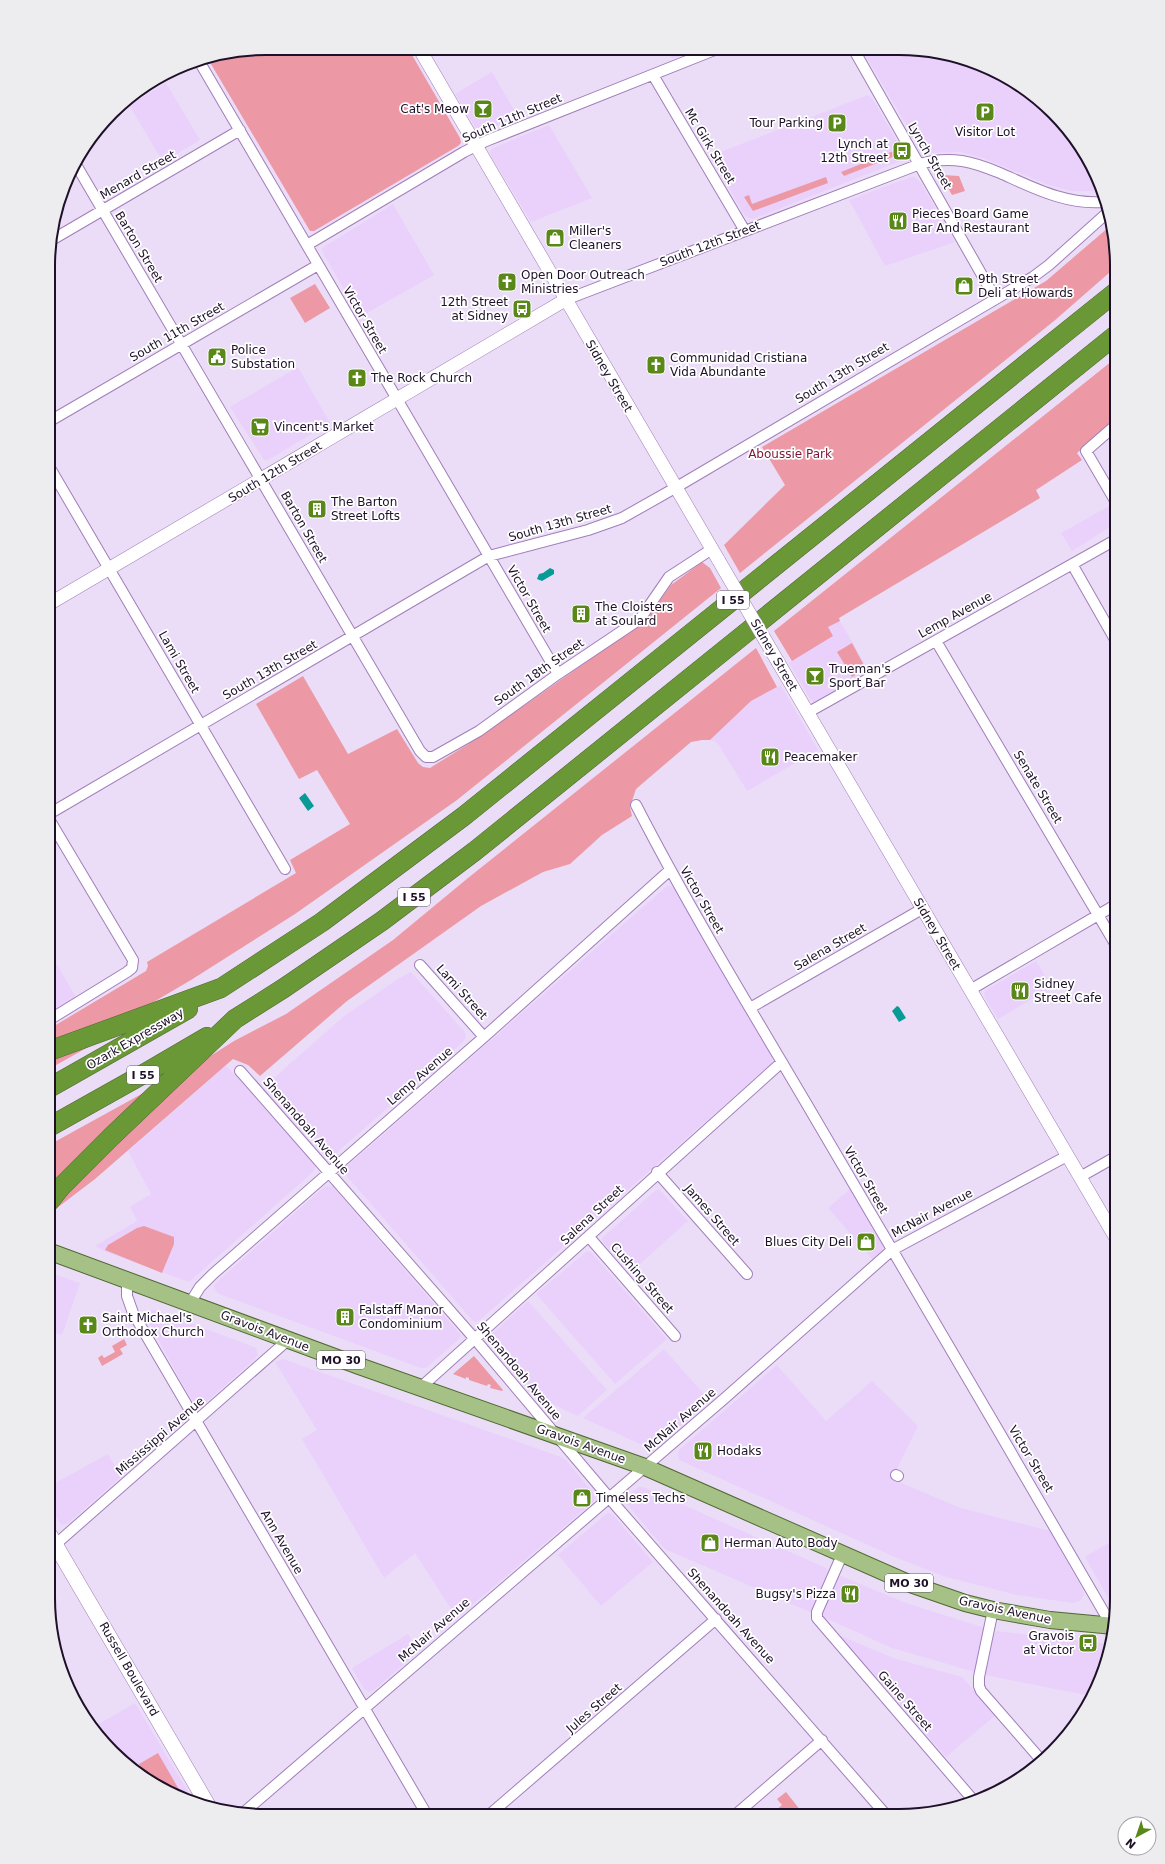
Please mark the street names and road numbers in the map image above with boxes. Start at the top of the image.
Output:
street label: South 11th Street [460,91,564,145]
street label: Mc Girk Street [682,106,738,187]
street label: Lynch Street [905,120,955,192]
street label: Menard Street [98,147,179,202]
street label: Barton Street [112,209,166,285]
street label: South 12th Street [658,218,763,270]
street label: Victor Street [340,284,390,356]
street label: South 11th Street [127,299,227,365]
street label: Sidney Street [583,337,635,415]
street label: South 13th Street [793,339,892,406]
street label: South 12th Street [226,438,325,505]
street label: Barton Street [278,489,330,566]
street label: South 13th Street [507,502,613,544]
street label: Victor Street [504,563,554,635]
street label: Lemp Avenue [916,589,994,641]
road number: I 55 [717,591,749,609]
street label: Sidney Street [748,616,800,694]
street label: Lami Street [156,628,203,696]
street label: South 18th Street [491,636,587,708]
street label: South 13th Street [220,637,320,703]
street label: Senate Street [1011,748,1065,826]
street label: Victor Street [677,864,727,936]
road number: I 55 [398,888,430,906]
street label: Sidney Street [911,895,963,973]
street label: Salena Street [791,921,869,973]
street label: Lami Street [434,962,491,1023]
street label: Ozark Expressway [84,1005,186,1073]
street label: Lemp Avenue [385,1044,455,1108]
road number: I 55 [127,1066,159,1084]
street label: Shenandoah Avenue [260,1075,352,1177]
street label: Victor Street [841,1144,891,1216]
street label: James Street [681,1181,743,1249]
street label: Salena Street [558,1182,627,1248]
street label: McNair Avenue [889,1186,975,1240]
street label: Cushing Street [608,1240,677,1316]
street label: Gravois Avenue [219,1308,311,1354]
street label: Shenandoah Avenue [474,1319,564,1423]
road number: MO 30 [317,1351,365,1369]
street label: McNair Avenue [641,1385,719,1455]
street label: Mississippi Avenue [113,1394,207,1478]
street label: Gravois Avenue [534,1421,628,1467]
street label: Victor Street [1006,1423,1056,1495]
street label: Ann Avenue [258,1507,306,1577]
street label: Shenandoah Avenue [684,1565,778,1667]
road number: MO 30 [885,1574,933,1592]
street label: Gravois Avenue [958,1593,1052,1627]
street label: McNair Avenue [395,1595,473,1665]
street label: Russell Boulevard [96,1619,162,1719]
street label: Gaine Street [875,1668,935,1734]
street label: Jules Street [563,1680,625,1736]

